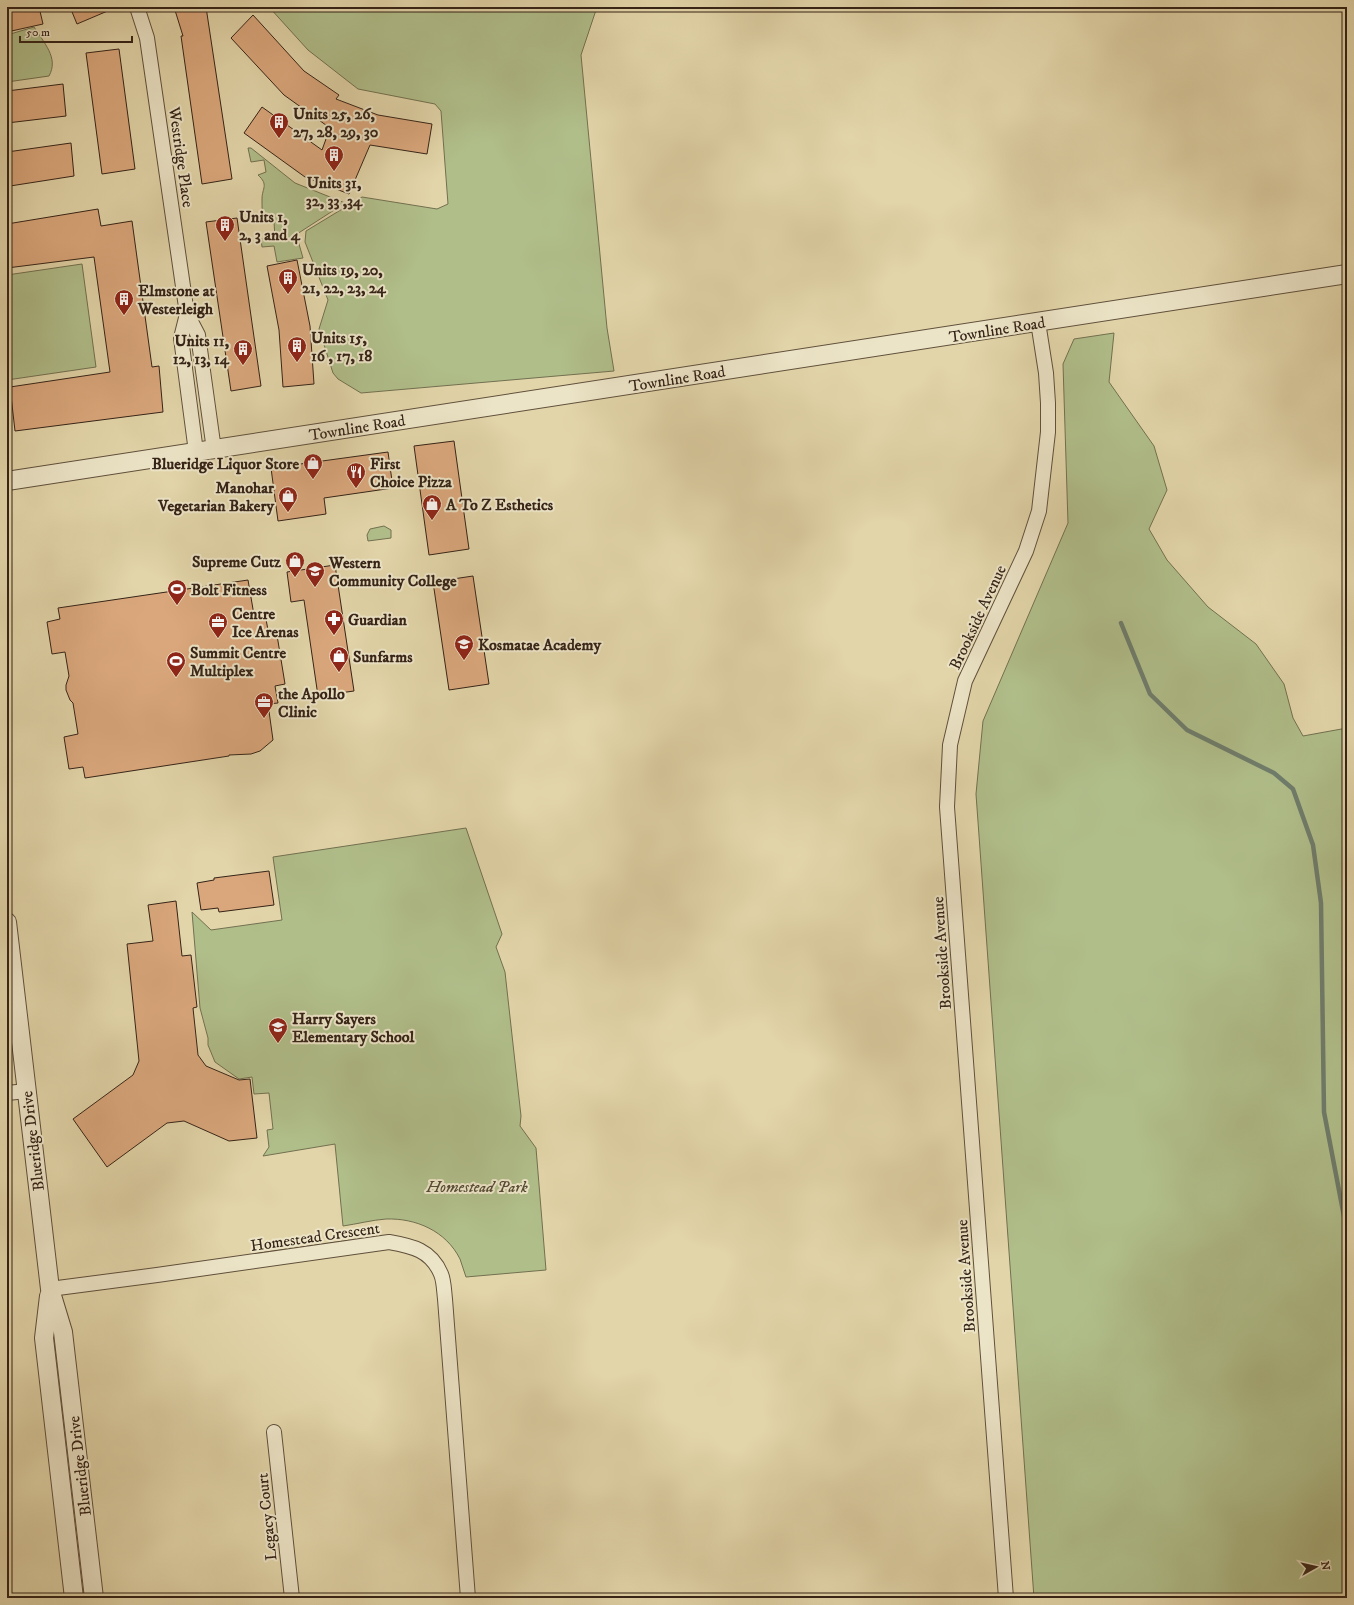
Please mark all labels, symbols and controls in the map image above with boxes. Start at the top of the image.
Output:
scale bar [20,18,132,44]
text: 50 m [26,25,50,40]
place label: Units 25, 26, 27, 28, 29, 30 [293,104,379,142]
street label: Westridge Place [164,105,198,209]
building icon: Units 25, 26, 27, 28, 29, 30 [268,111,290,139]
building icon: Units 31, 32, 33 ,34 [323,144,345,172]
place label: Units 31, 32, 33 ,34 [306,173,363,211]
place label: Units 1, 2, 3 and 4 [239,207,301,245]
building icon: Units 1, 2, 3 and 4 [214,214,236,242]
place label: Units 19, 20, 21, 22, 23, 24 [302,260,387,298]
building icon: Units 19, 20, 21, 22, 23, 24 [277,267,299,295]
place label: Elmstone at Westerleigh [137,281,216,319]
building icon: Elmstone at Westerleigh [113,288,135,316]
street label: Townline Road [948,313,1047,347]
place label: Units 15, 16 , 17, 18 [311,328,372,366]
place label: Units 11, 12, 13, 14 [173,331,230,369]
building icon: Units 15, 16 , 17, 18 [286,335,308,363]
building icon: Units 11, 12, 13, 14 [232,338,254,366]
street label: Townline Road [628,362,727,396]
street label: Townline Road [308,411,407,445]
shop icon: Blueridge Liquor Store [302,452,324,480]
place label: Blueridge Liquor Store [152,454,299,475]
place label: First Choice Pizza [370,454,453,492]
restaurant icon: First Choice Pizza [345,461,367,489]
place label: Manohar Vegetarian Bakery [157,478,275,516]
shop icon: Manohar Vegetarian Bakery [277,485,299,513]
shop icon: A To Z Esthetics [421,493,443,521]
place label: A To Z Esthetics [445,495,554,515]
shop icon: Supreme Cutz [284,550,306,578]
place label: Supreme Cutz [192,552,281,572]
place label: Western Community College [328,553,457,591]
school or university icon: Western Community College [304,560,326,588]
street label: Brookside Avenue [945,562,1011,673]
sports icon: Bolt Fitness [166,578,188,606]
place label: Bolt Fitness [191,580,267,600]
place label: Centre Ice Arenas [232,604,299,642]
pharmacy icon: Guardian [323,608,345,636]
place label: Guardian [348,610,408,630]
office icon: Centre Ice Arenas [207,611,229,639]
school or university icon: Kosmatae Academy [453,633,475,661]
place label: Kosmatae Academy [478,635,601,655]
place label: Summit Centre Multiplex [190,643,286,681]
shop icon: Sunfarms [328,645,350,673]
place label: Sunfarms [353,647,413,667]
sports icon: Summit Centre Multiplex [165,650,187,678]
place label: the Apollo Clinic [278,684,345,722]
office icon: the Apollo Clinic [253,691,275,719]
street label: Brookside Avenue [928,895,956,1010]
place label: Harry Sayers Elementary School [292,1009,416,1047]
school or university icon: Harry Sayers Elementary School [267,1016,289,1044]
street label: Blueridge Drive [17,1089,49,1192]
park label: Homestead Park [425,1177,528,1197]
street label: Homestead Crescent [249,1218,381,1256]
street label: Brookside Avenue [952,1218,980,1333]
street label: Blueridge Drive [64,1414,96,1517]
street label: Legacy Court [252,1472,282,1562]
north arrow [1296,1547,1336,1587]
text: N [1317,1560,1332,1571]

